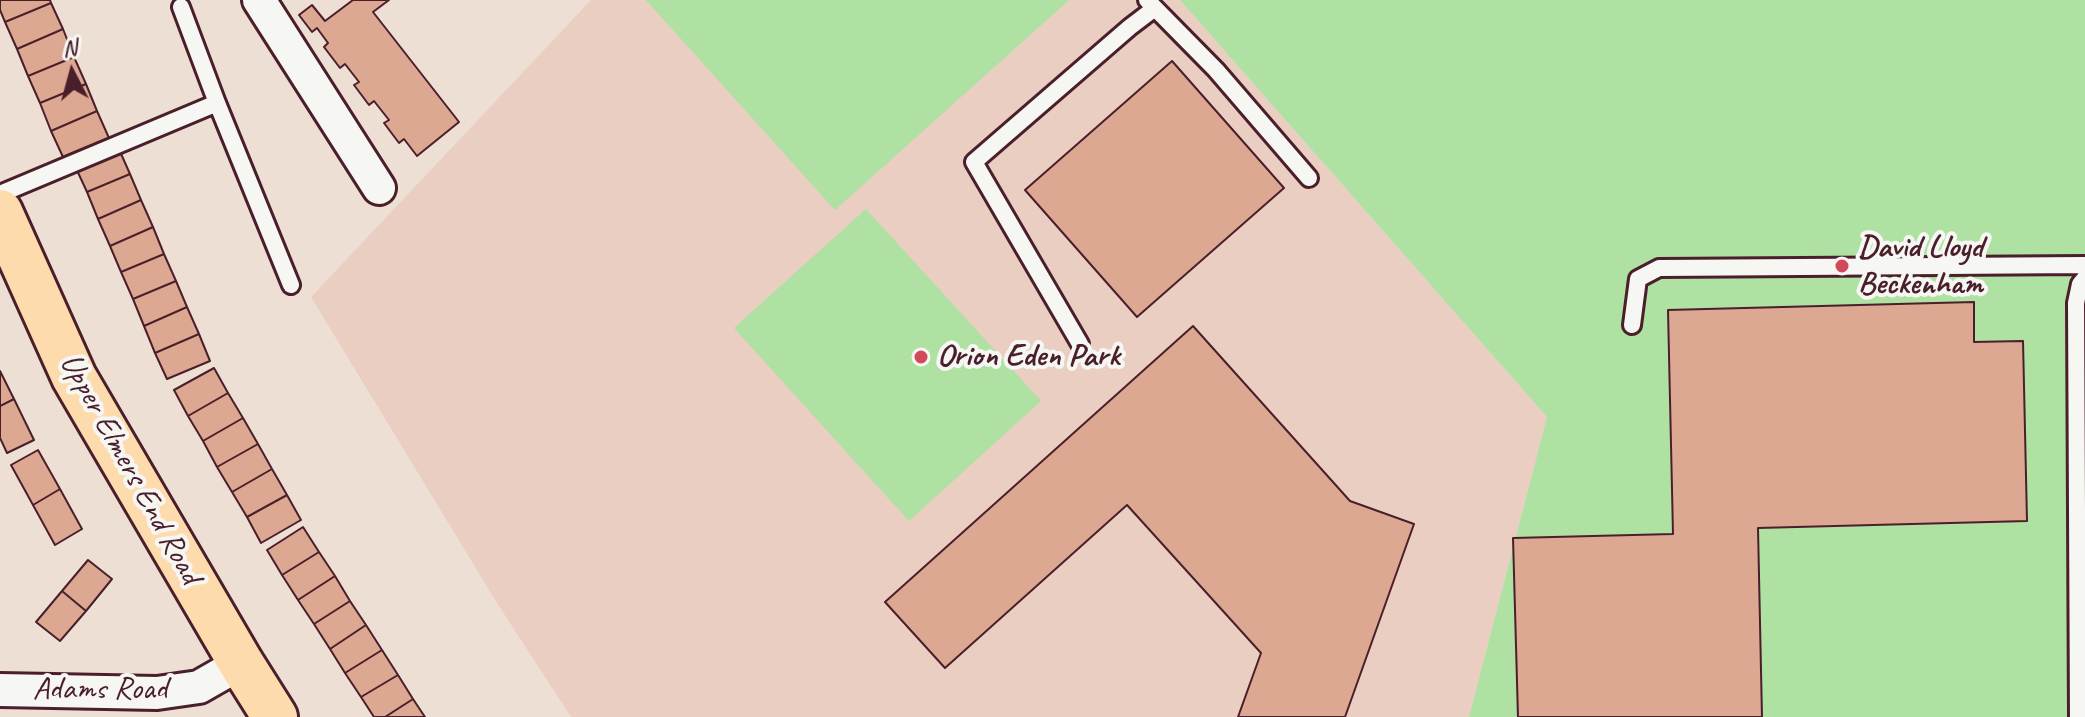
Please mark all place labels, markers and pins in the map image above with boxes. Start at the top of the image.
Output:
place label: David Lloyd Beckenham [1858,229,1983,304]
marker: David Lloyd Beckenham [1833,257,1851,275]
place label: Orion Eden Park [937,338,1120,376]
marker: Orion Eden Park [912,348,930,366]

